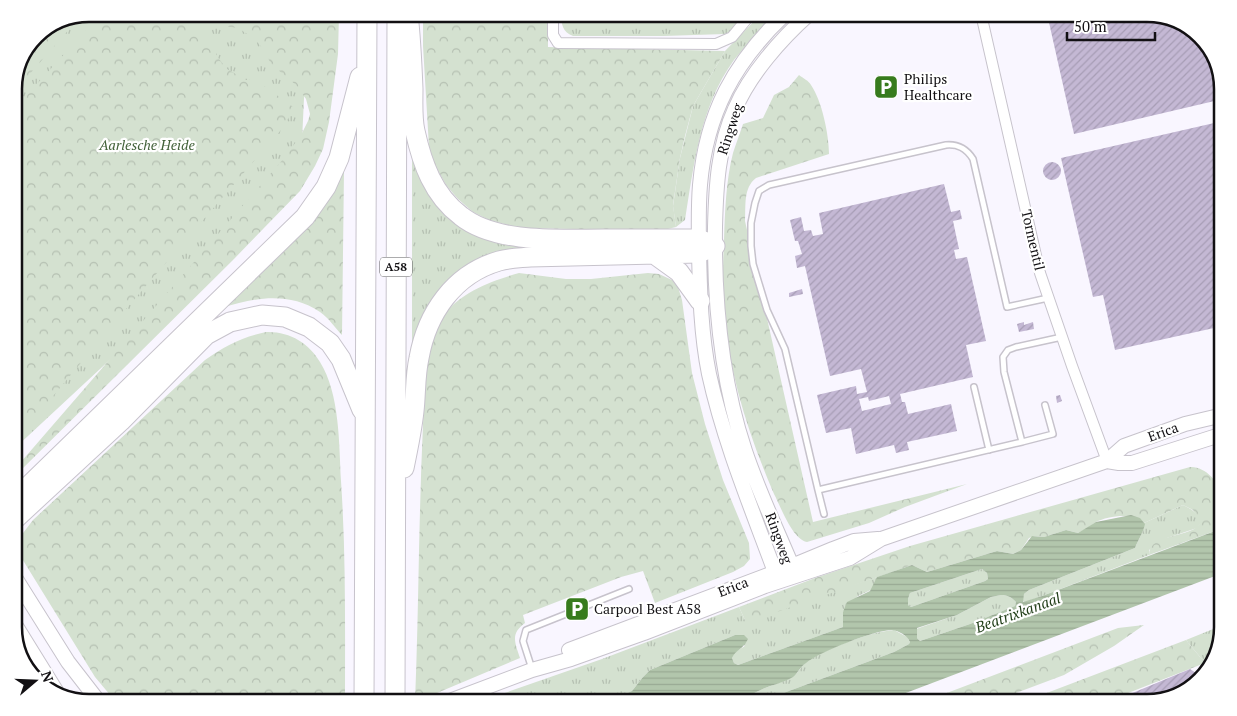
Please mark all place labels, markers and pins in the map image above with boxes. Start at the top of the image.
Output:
place label: Philips Healthcare [904,69,972,104]
parking icon: Philips Healthcare [873,74,899,100]
parking icon: Carpool Best A58 [564,596,590,622]
place label: Carpool Best A58 [594,599,701,618]

